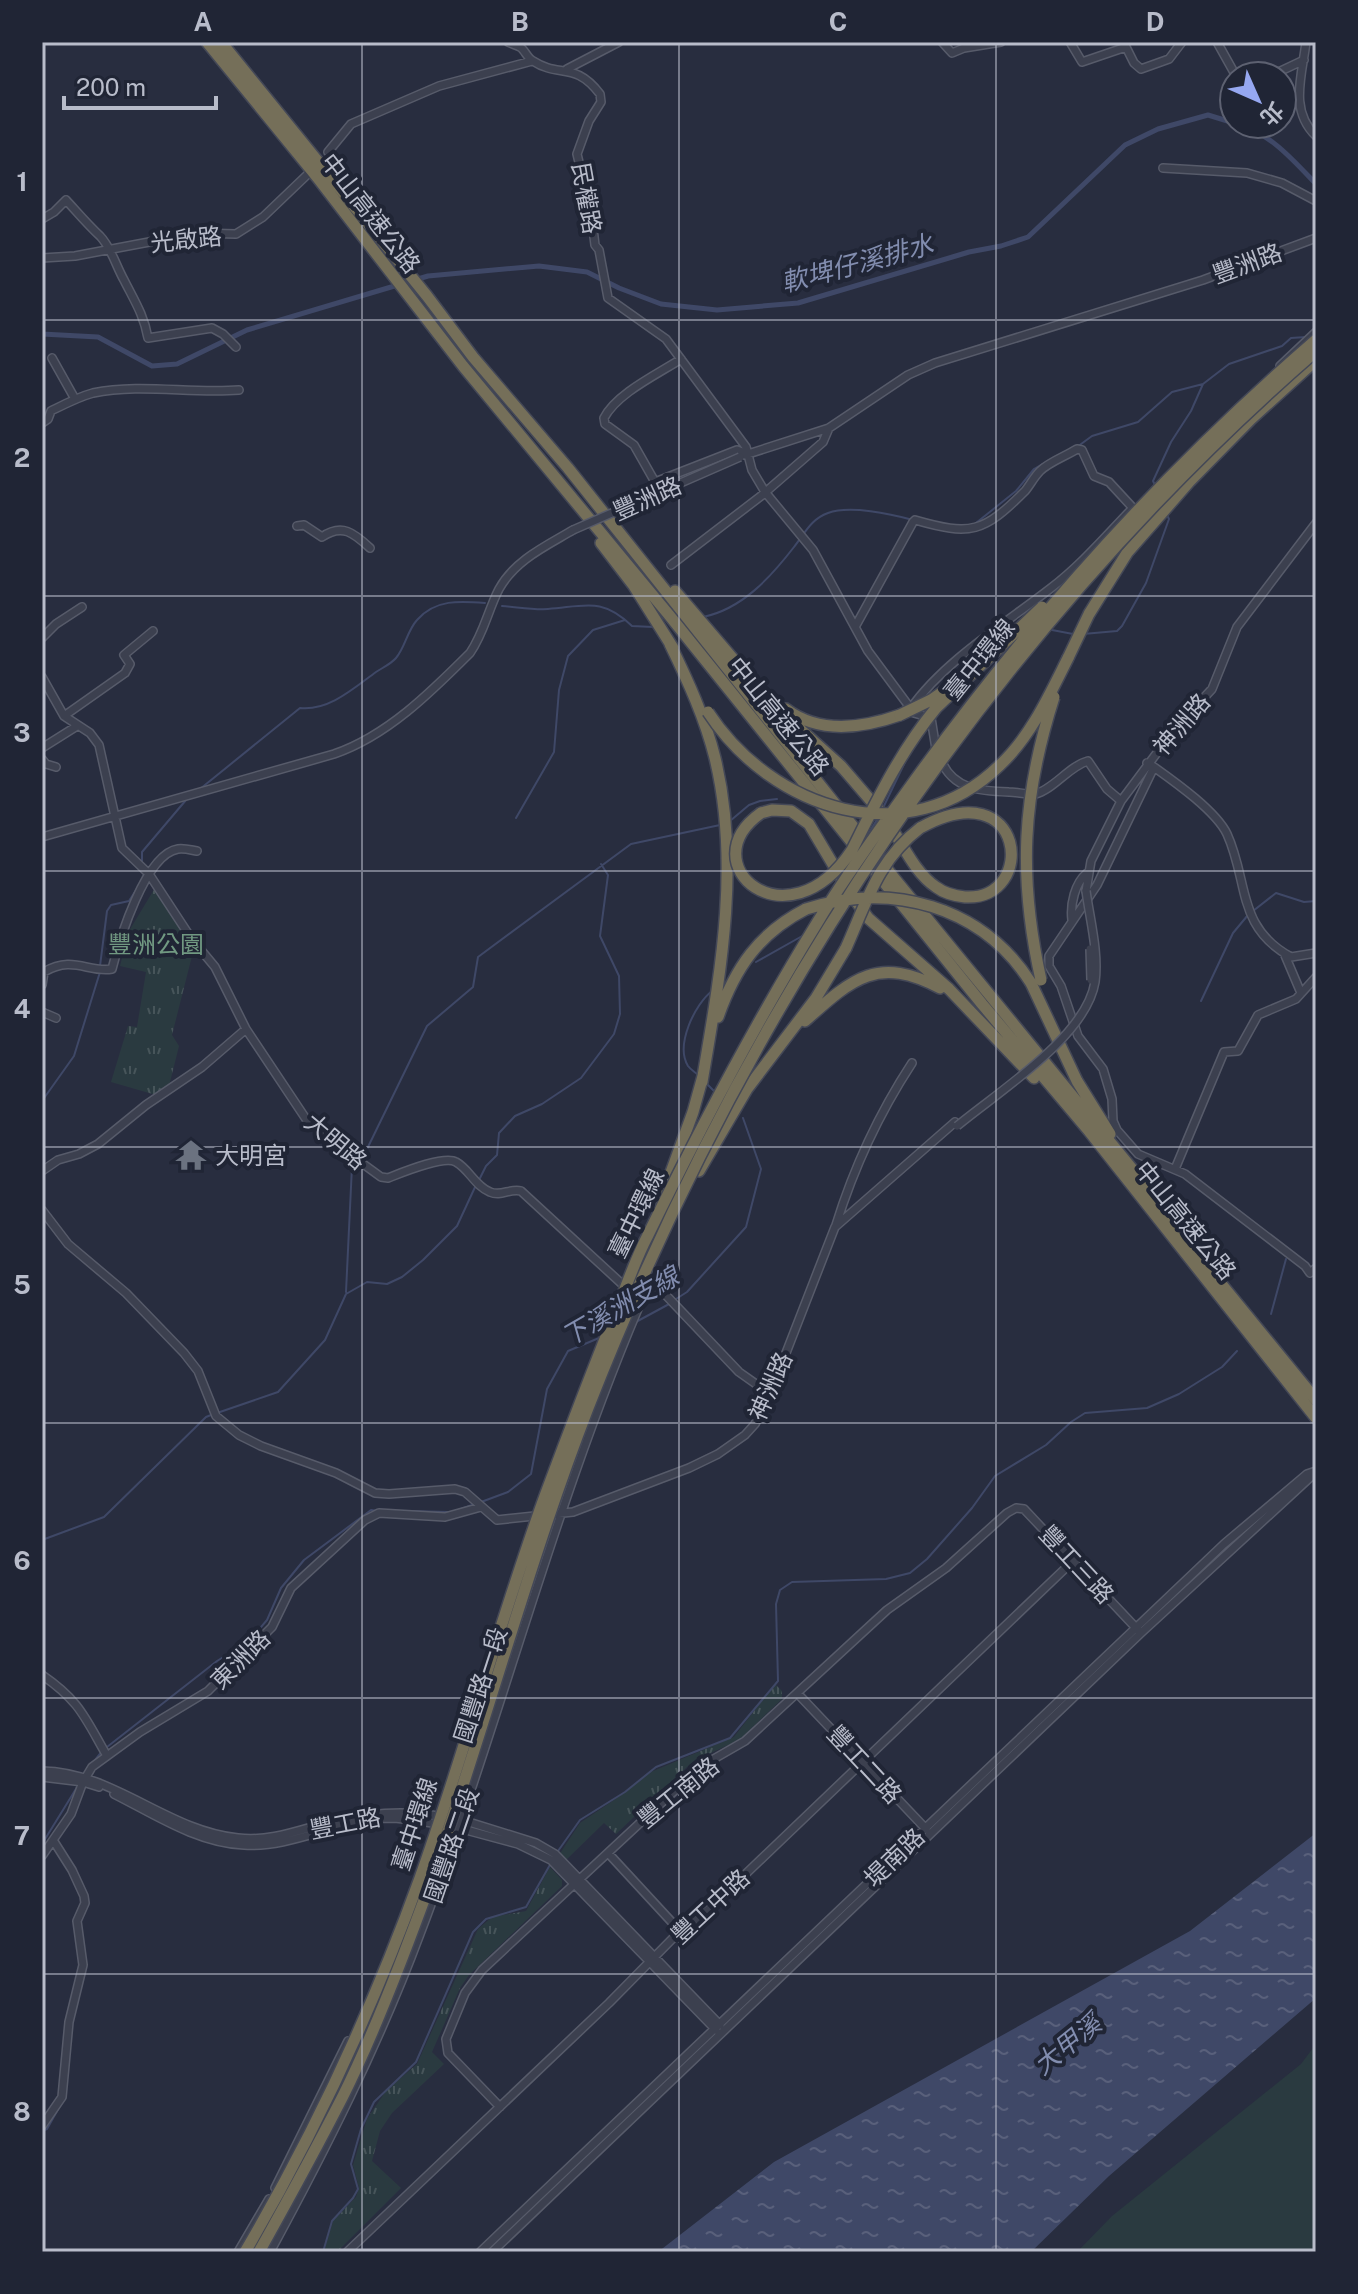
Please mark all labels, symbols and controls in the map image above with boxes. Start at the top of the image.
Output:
text: A [194,6,213,37]
text: B [511,6,529,37]
text: C [829,6,847,37]
text: D [1146,6,1164,37]
scale bar [64,60,216,110]
north arrow [1218,60,1298,140]
text: 200 m [76,73,146,101]
text: 北 [1255,97,1289,131]
street label: 中山高速公路 [316,148,426,278]
street label: 民權路 [567,160,607,236]
text: 1 [16,166,28,197]
street label: 光啟路 [149,221,223,257]
water label: 軟埤仔溪排水 [778,228,937,298]
street label: 豐洲路 [1208,238,1286,288]
text: 2 [14,442,30,473]
street label: 豐洲路 [608,471,686,525]
street label: 臺中環線 [938,613,1020,705]
street label: 中山高速公路 [723,651,835,781]
street label: 神洲路 [1147,688,1215,760]
text: 3 [13,717,31,748]
park label: 豐洲公園 [108,930,204,958]
text: 4 [13,993,31,1024]
street label: 大明路 [299,1107,373,1175]
temple icon: 大明宮 [174,1138,208,1172]
place label: 大明宮 [215,1141,287,1169]
street label: 中山高速公路 [1130,1155,1242,1285]
street label: 臺中環線 [602,1164,670,1262]
water label: 下溪洲支線 [556,1259,687,1352]
text: 5 [13,1269,31,1300]
street label: 神洲路 [743,1347,797,1425]
street label: 豐工三路 [1034,1519,1120,1609]
text: 6 [13,1545,31,1576]
street label: 東洲路 [205,1624,275,1694]
street label: 國豐路一段 [448,1624,512,1746]
street label: 豐工二路 [822,1719,908,1809]
street label: 豐工南路 [632,1751,724,1833]
street label: 臺中環線 [386,1774,442,1874]
street label: 國豐路二段 [418,1784,484,1906]
street label: 豐工路 [307,1802,383,1844]
text: 7 [14,1820,30,1851]
street label: 堤南路 [858,1822,930,1892]
street label: 豐工中路 [665,1863,755,1949]
water label: 大甲溪 [1027,2005,1110,2081]
text: 8 [13,2096,31,2127]

